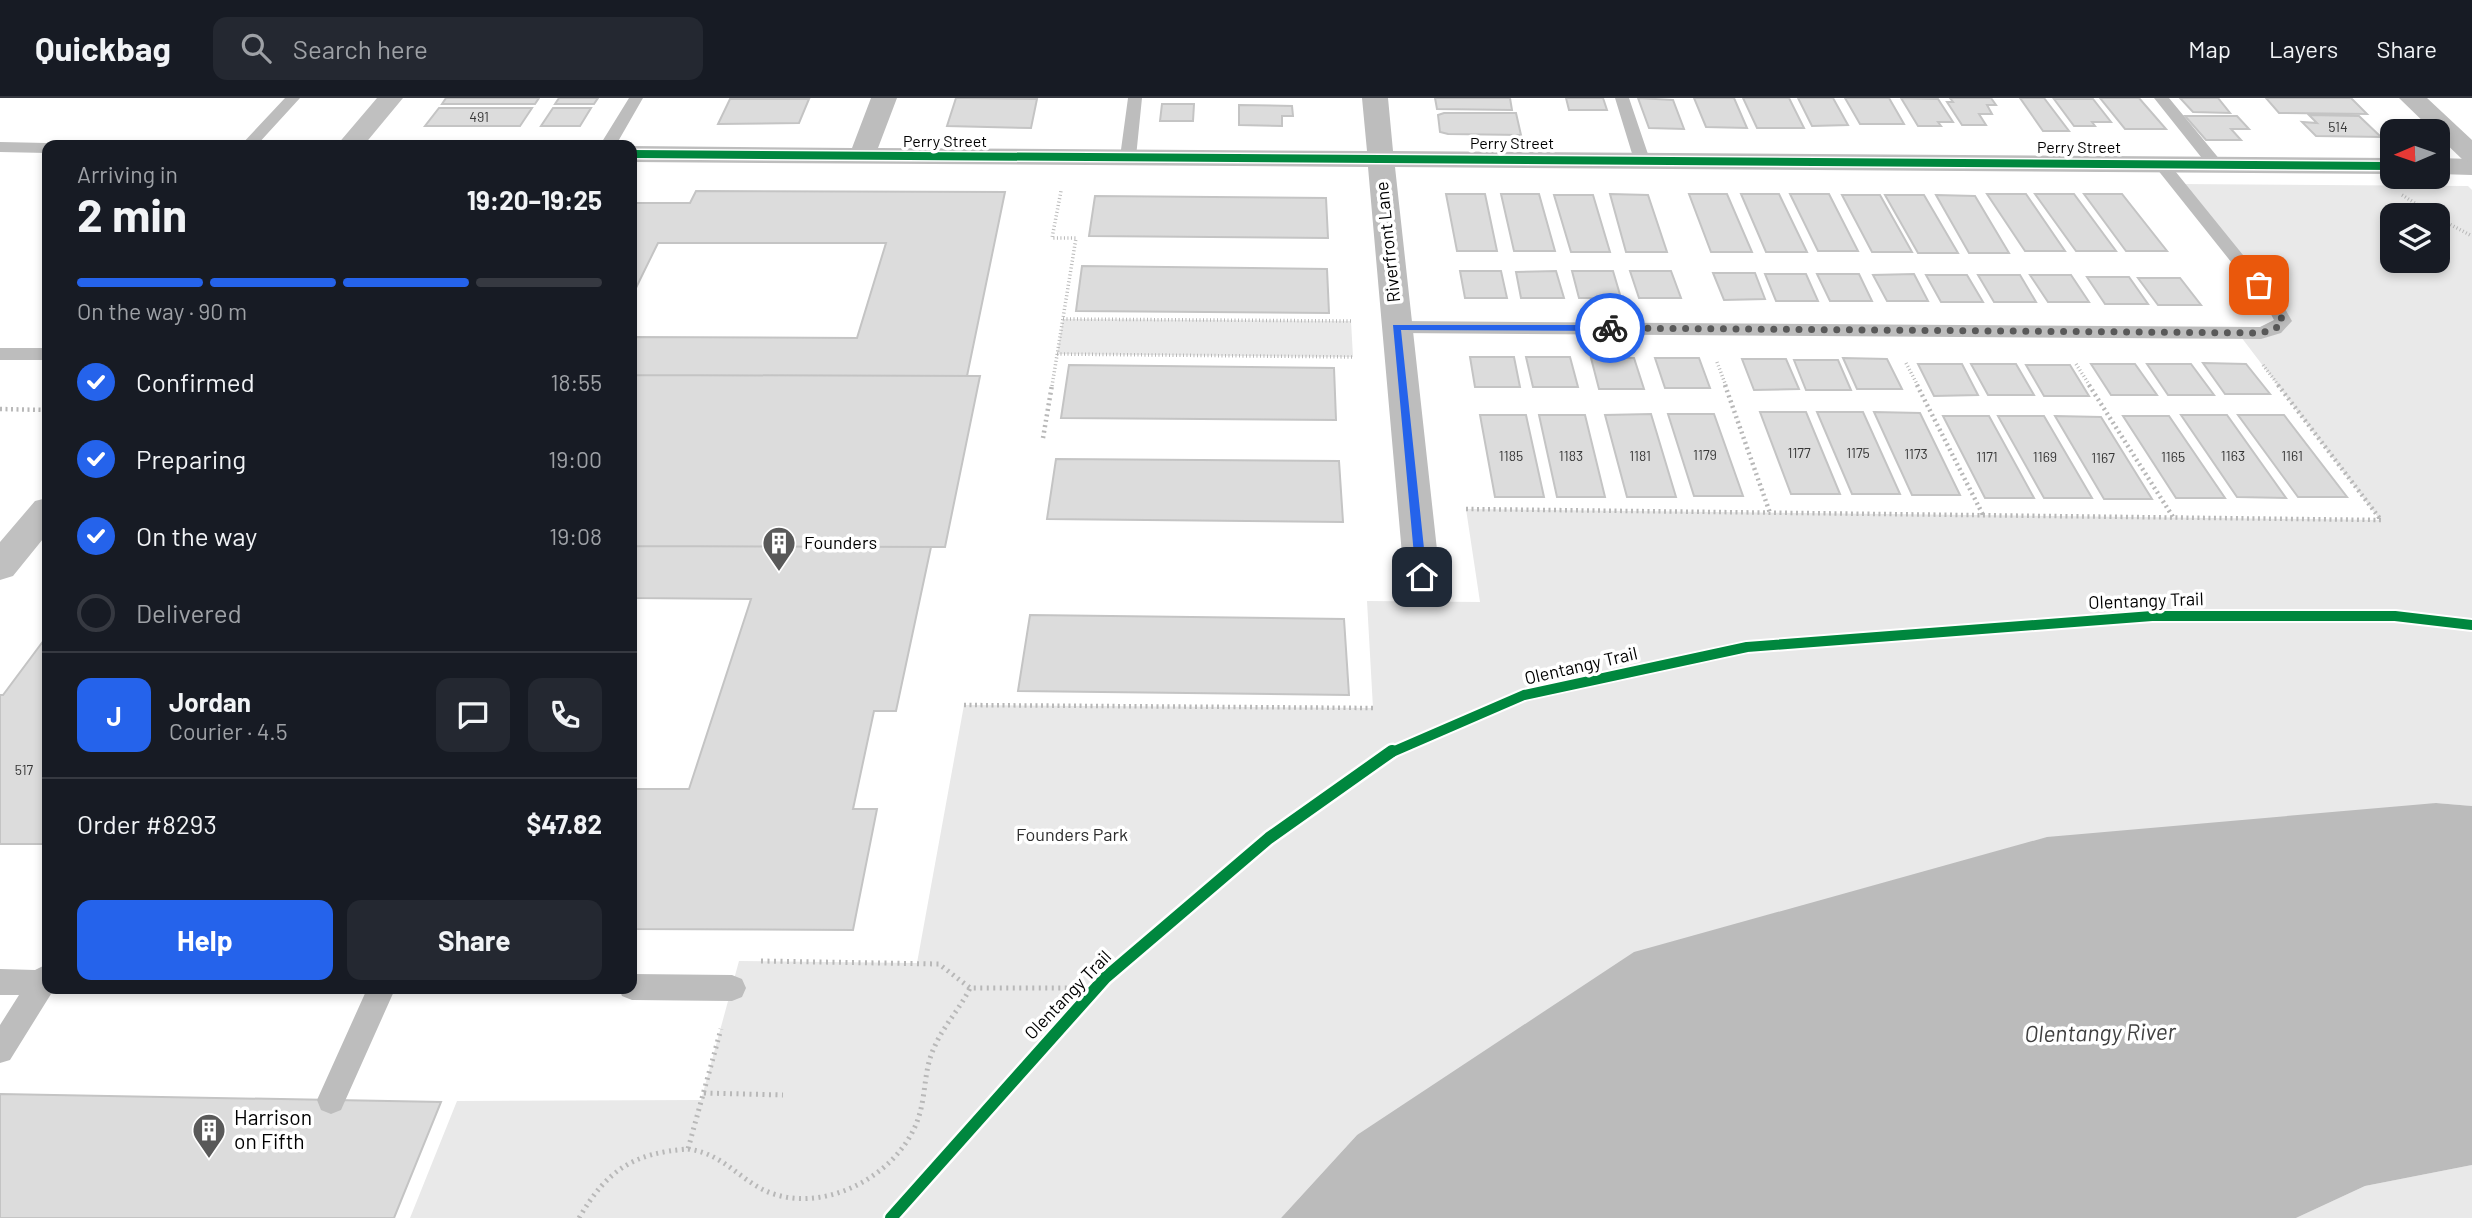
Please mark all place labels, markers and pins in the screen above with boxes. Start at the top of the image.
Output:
pin [2229,255,2289,315]
building icon: Founders [760,524,798,573]
place label: Founders [804,531,877,553]
pin [1392,547,1452,607]
place label: Harrison on Fifth [234,1104,312,1153]
building icon: Harrison on Fifth [190,1111,228,1160]

